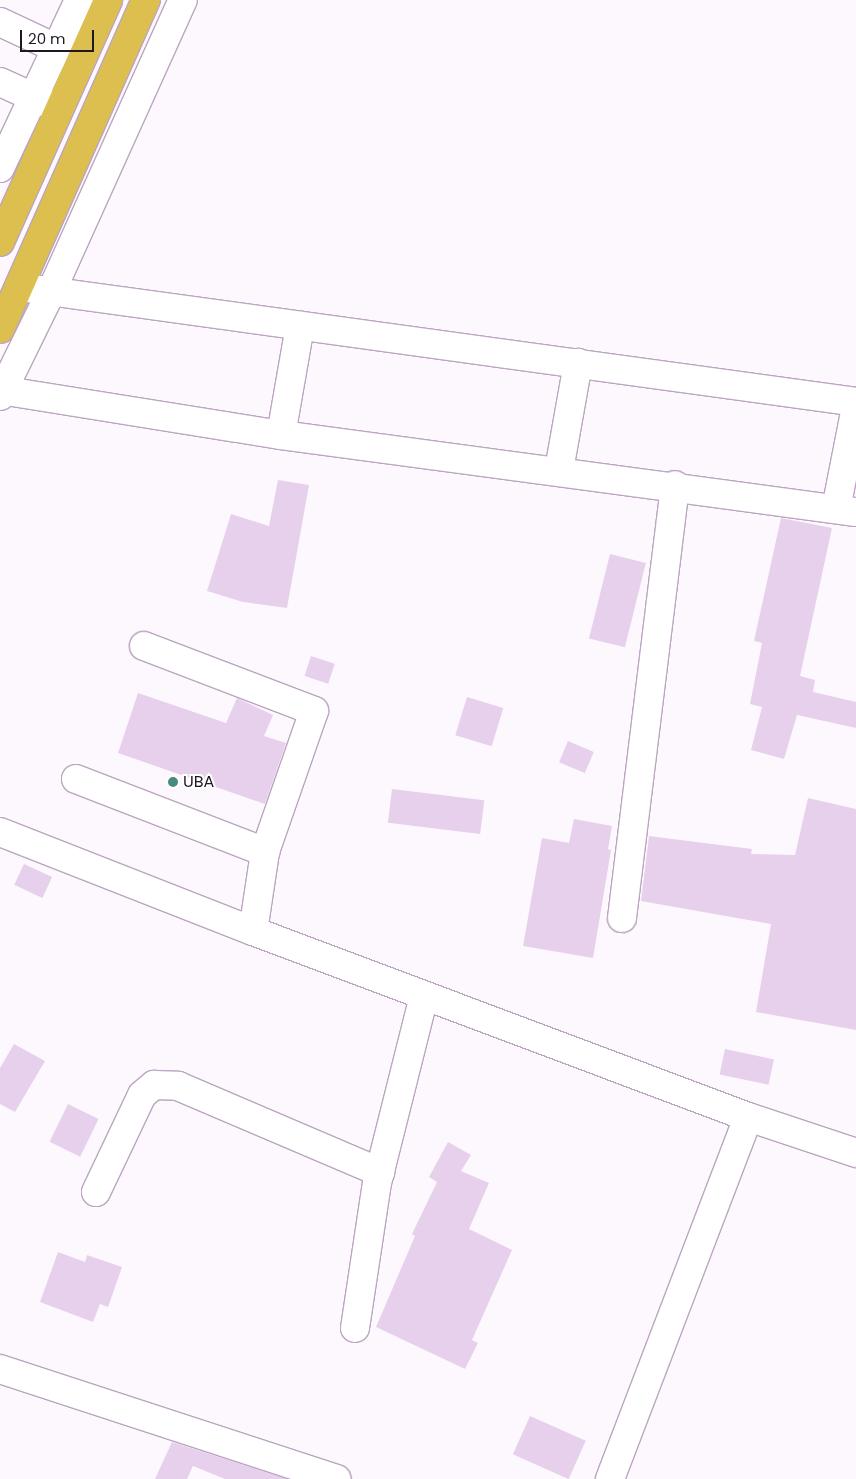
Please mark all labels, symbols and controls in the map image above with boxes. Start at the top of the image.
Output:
scale bar [22,20,96,52]
text: 20 m [28,28,66,49]
place label: UBA [183,772,214,792]
marker: UBA [167,776,179,788]

